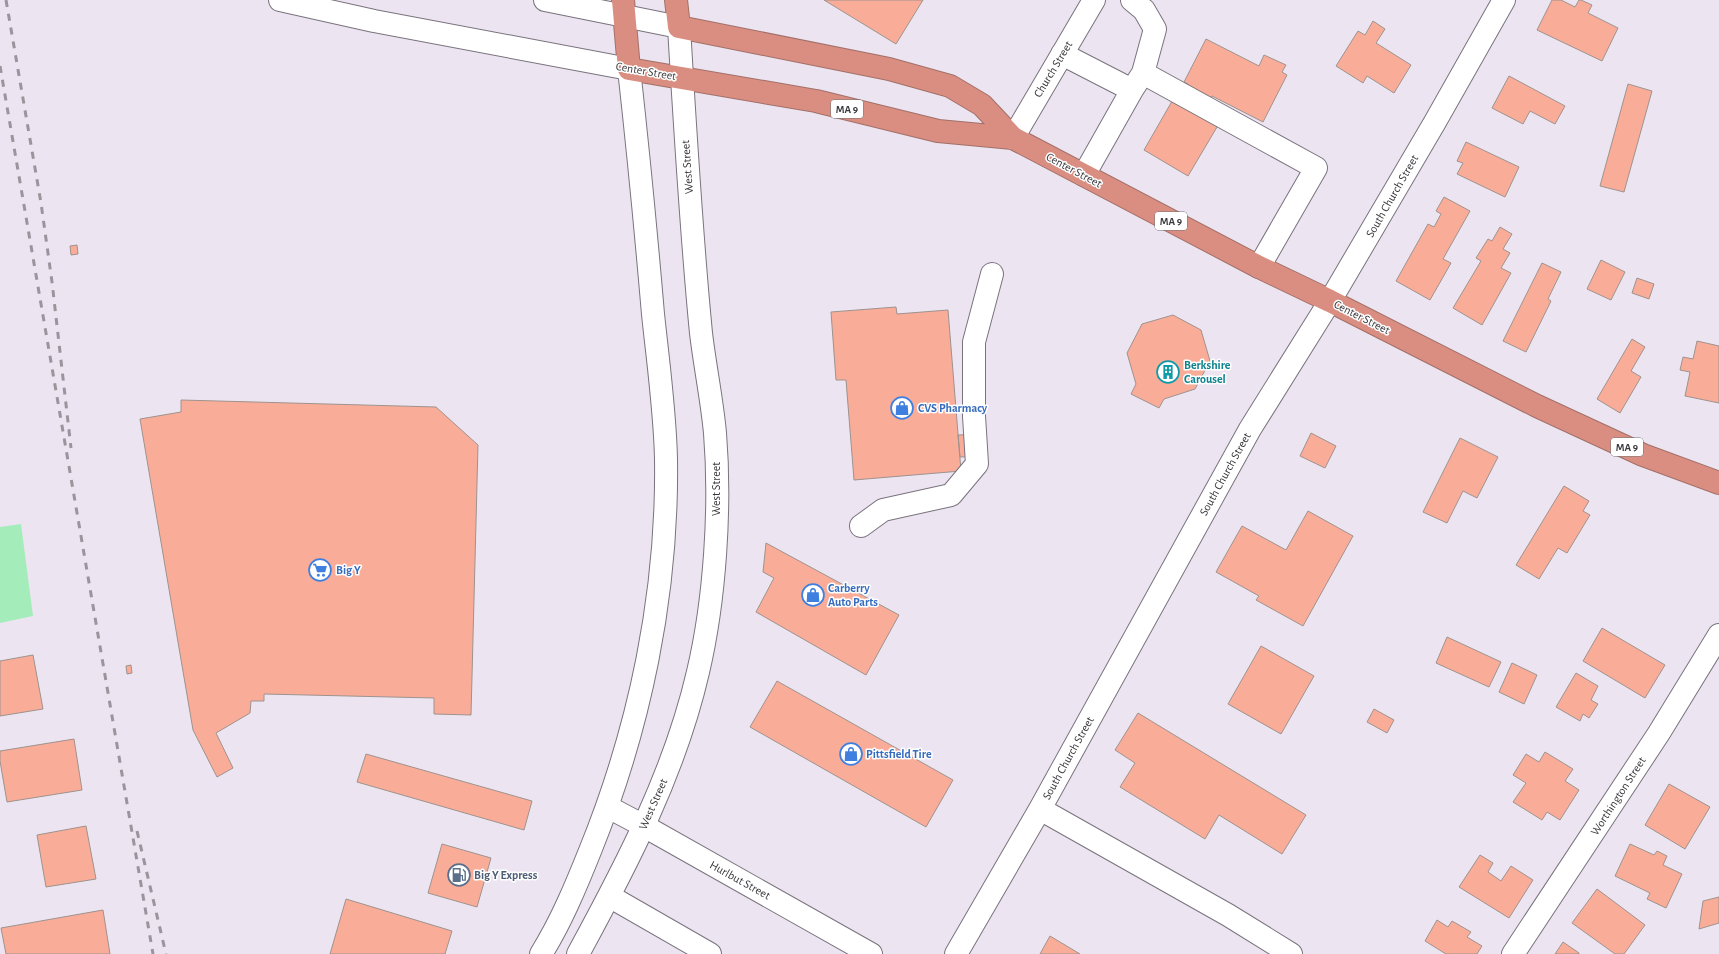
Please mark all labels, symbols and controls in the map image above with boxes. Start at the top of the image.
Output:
street label: Church Street [1032,39,1075,99]
street label: Center Street [615,60,677,82]
road number: MA 9 [831,100,863,118]
street label: West Street [679,139,695,194]
street label: Center Street [1044,150,1104,190]
street label: South Church Street [1364,153,1421,239]
road number: MA 9 [1155,212,1187,230]
street label: Center Street [1332,298,1392,336]
building icon: Berkshire Carousel [1155,359,1181,385]
place label: Berkshire Carousel [1184,359,1231,385]
shop icon: CVS Pharmacy [889,395,915,421]
place label: CVS Pharmacy [918,402,988,415]
street label: South Church Street [1197,430,1253,518]
road number: MA 9 [1611,438,1643,456]
street label: West Street [710,462,722,516]
supermarket icon: Big Y [307,557,333,583]
place label: Big Y [336,564,361,576]
shop icon: Carberry Auto Parts [800,582,826,608]
place label: Carberry Auto Parts [828,582,878,608]
street label: South Church Street [1040,714,1096,802]
shop icon: Pittsfield Tire [838,741,864,767]
place label: Pittsfield Tire [866,748,932,760]
street label: Worthington Street [1588,755,1648,837]
street label: West Street [636,777,670,831]
street label: Hurlbut Street [708,858,772,902]
fuel station icon: Big Y Express [446,862,472,888]
place label: Big Y Express [474,869,538,881]

